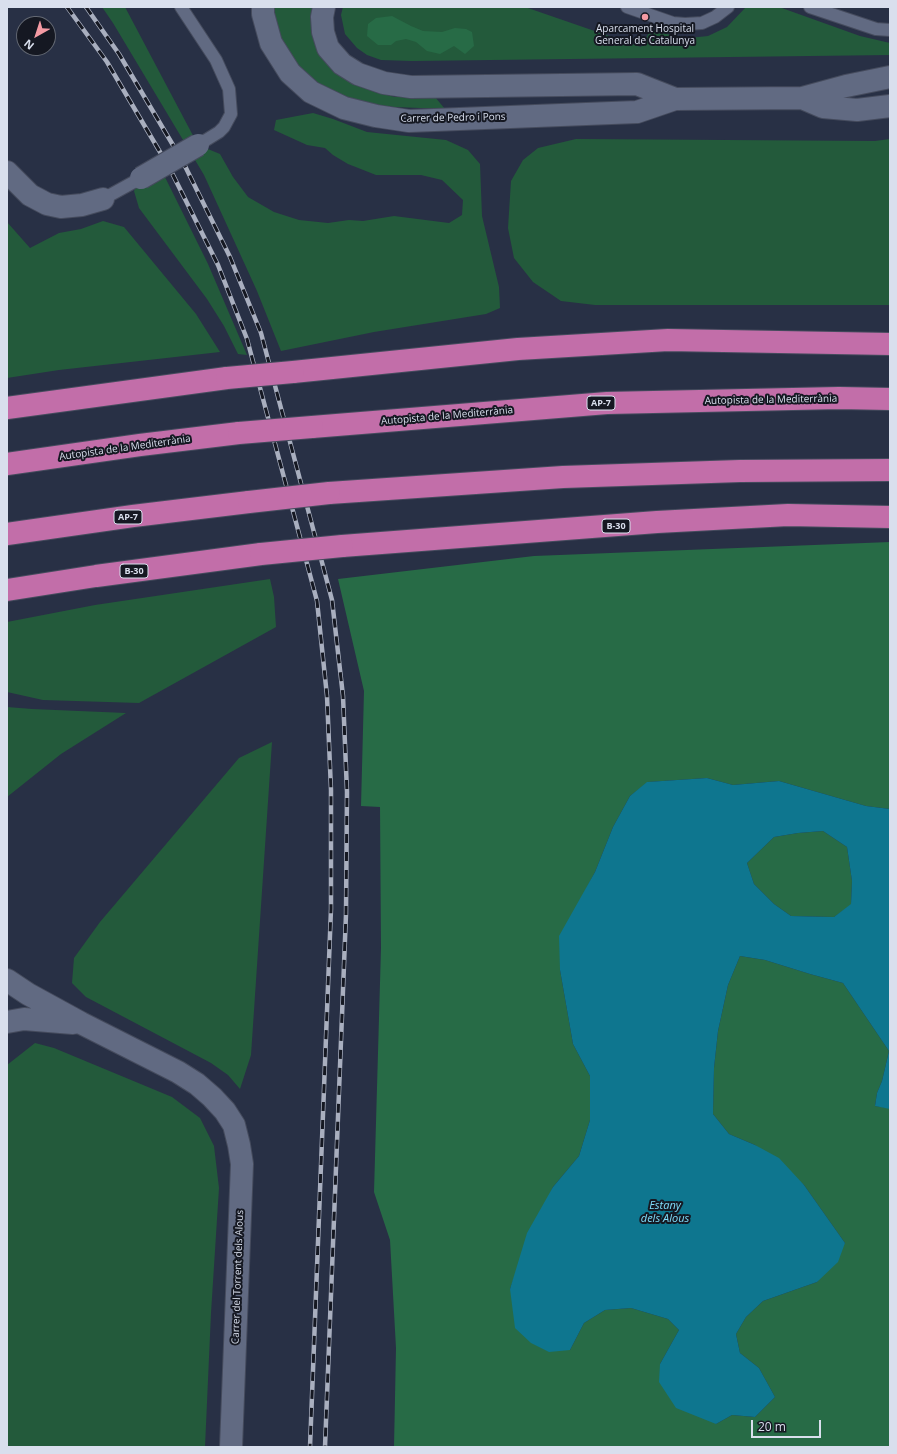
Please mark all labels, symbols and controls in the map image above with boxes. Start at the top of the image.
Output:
marker: Aparcament Hospital General de Catalunya [640,12,650,22]
north arrow [16,16,56,56]
place label: Aparcament Hospital General de Catalunya [595,23,695,46]
text: N [21,36,37,54]
street label: Carrer de Pedro i Pons [400,111,506,125]
street label: Autopista de la Mediterrània [705,393,837,407]
road number: AP-7 [587,396,615,410]
street label: Autopista de la Mediterrània [380,404,514,428]
street label: Autopista de la Mediterrània [59,433,191,463]
road number: AP-7 [114,510,142,524]
road number: B-30 [602,519,630,533]
road number: B-30 [120,564,148,578]
water label: Estany dels Alous [641,1199,689,1225]
street label: Carrer del Torrent dels Alous [230,1210,246,1344]
scale bar [753,1412,823,1438]
text: 20 m [758,1418,786,1435]

